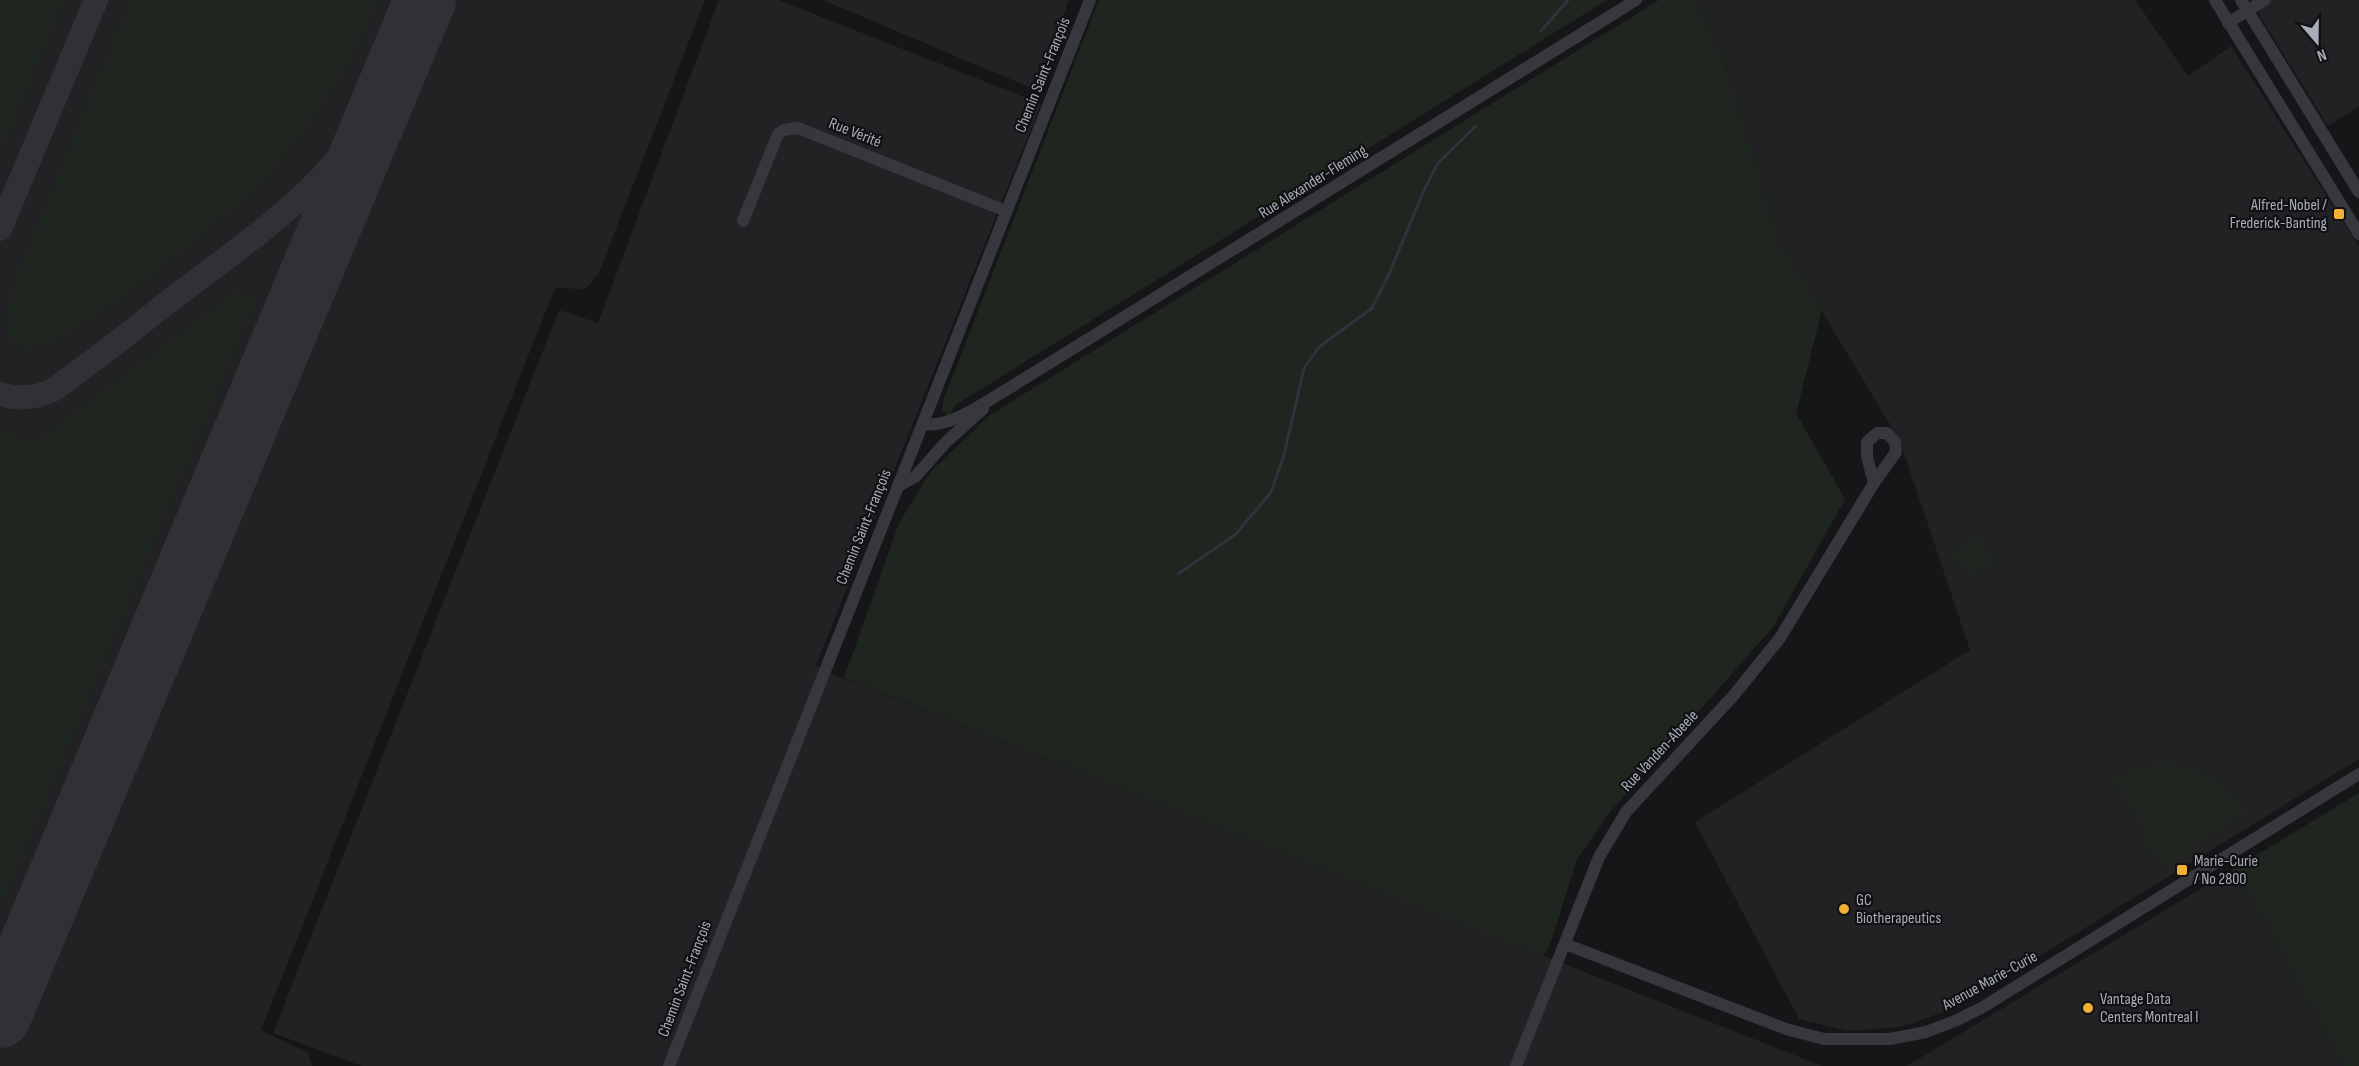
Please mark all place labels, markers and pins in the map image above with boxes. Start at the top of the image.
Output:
place label: Alfred-Nobel / Frederick-Banting [2230,196,2327,233]
marker: Alfred-Nobel / Frederick-Banting [2332,207,2346,221]
place label: Marie-Curie / No 2800 [2194,852,2258,889]
marker: Marie-Curie / No 2800 [2175,863,2189,877]
place label: GC Biotherapeutics [1856,891,1941,928]
marker: GC Biotherapeutics [1837,902,1851,916]
place label: Vantage Data Centers Montreal I [2100,990,2199,1027]
marker: Vantage Data Centers Montreal I [2081,1001,2095,1015]

